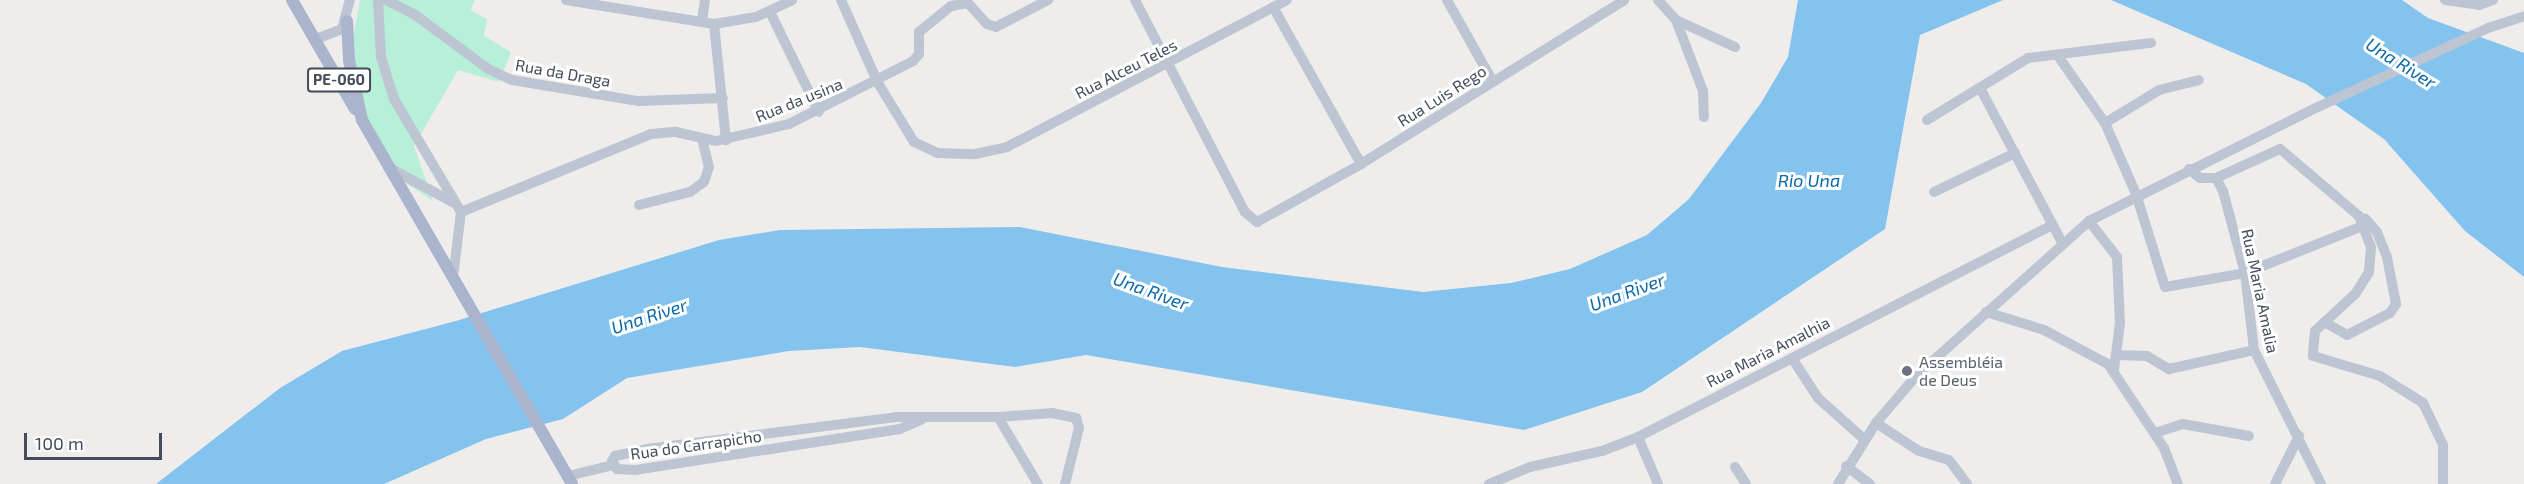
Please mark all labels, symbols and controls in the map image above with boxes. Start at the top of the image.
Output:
water label: Una River [2362,33,2440,93]
street label: Rua Alceu Teles [1071,35,1181,103]
street label: Rua da Draga [514,55,612,91]
street label: Rua Luis Rego [1394,61,1490,131]
road number: PE-060 [306,68,372,92]
street label: Rua da usina [753,74,845,126]
water label: Rio Una [1778,169,1840,191]
street label: Rua Maria Amalia [2237,227,2283,355]
water label: Una River [1110,267,1192,315]
water label: Una River [1586,268,1668,316]
water label: Una River [608,294,690,338]
street label: Rua Maria Amalhia [1703,312,1833,392]
place label: Assembléia de Deus [1919,352,2003,390]
marker: Assembléia de Deus [1900,364,1914,378]
scale bar [27,421,165,459]
street label: Rua do Carrapicho [629,426,763,464]
text: 100 m [35,432,84,454]

